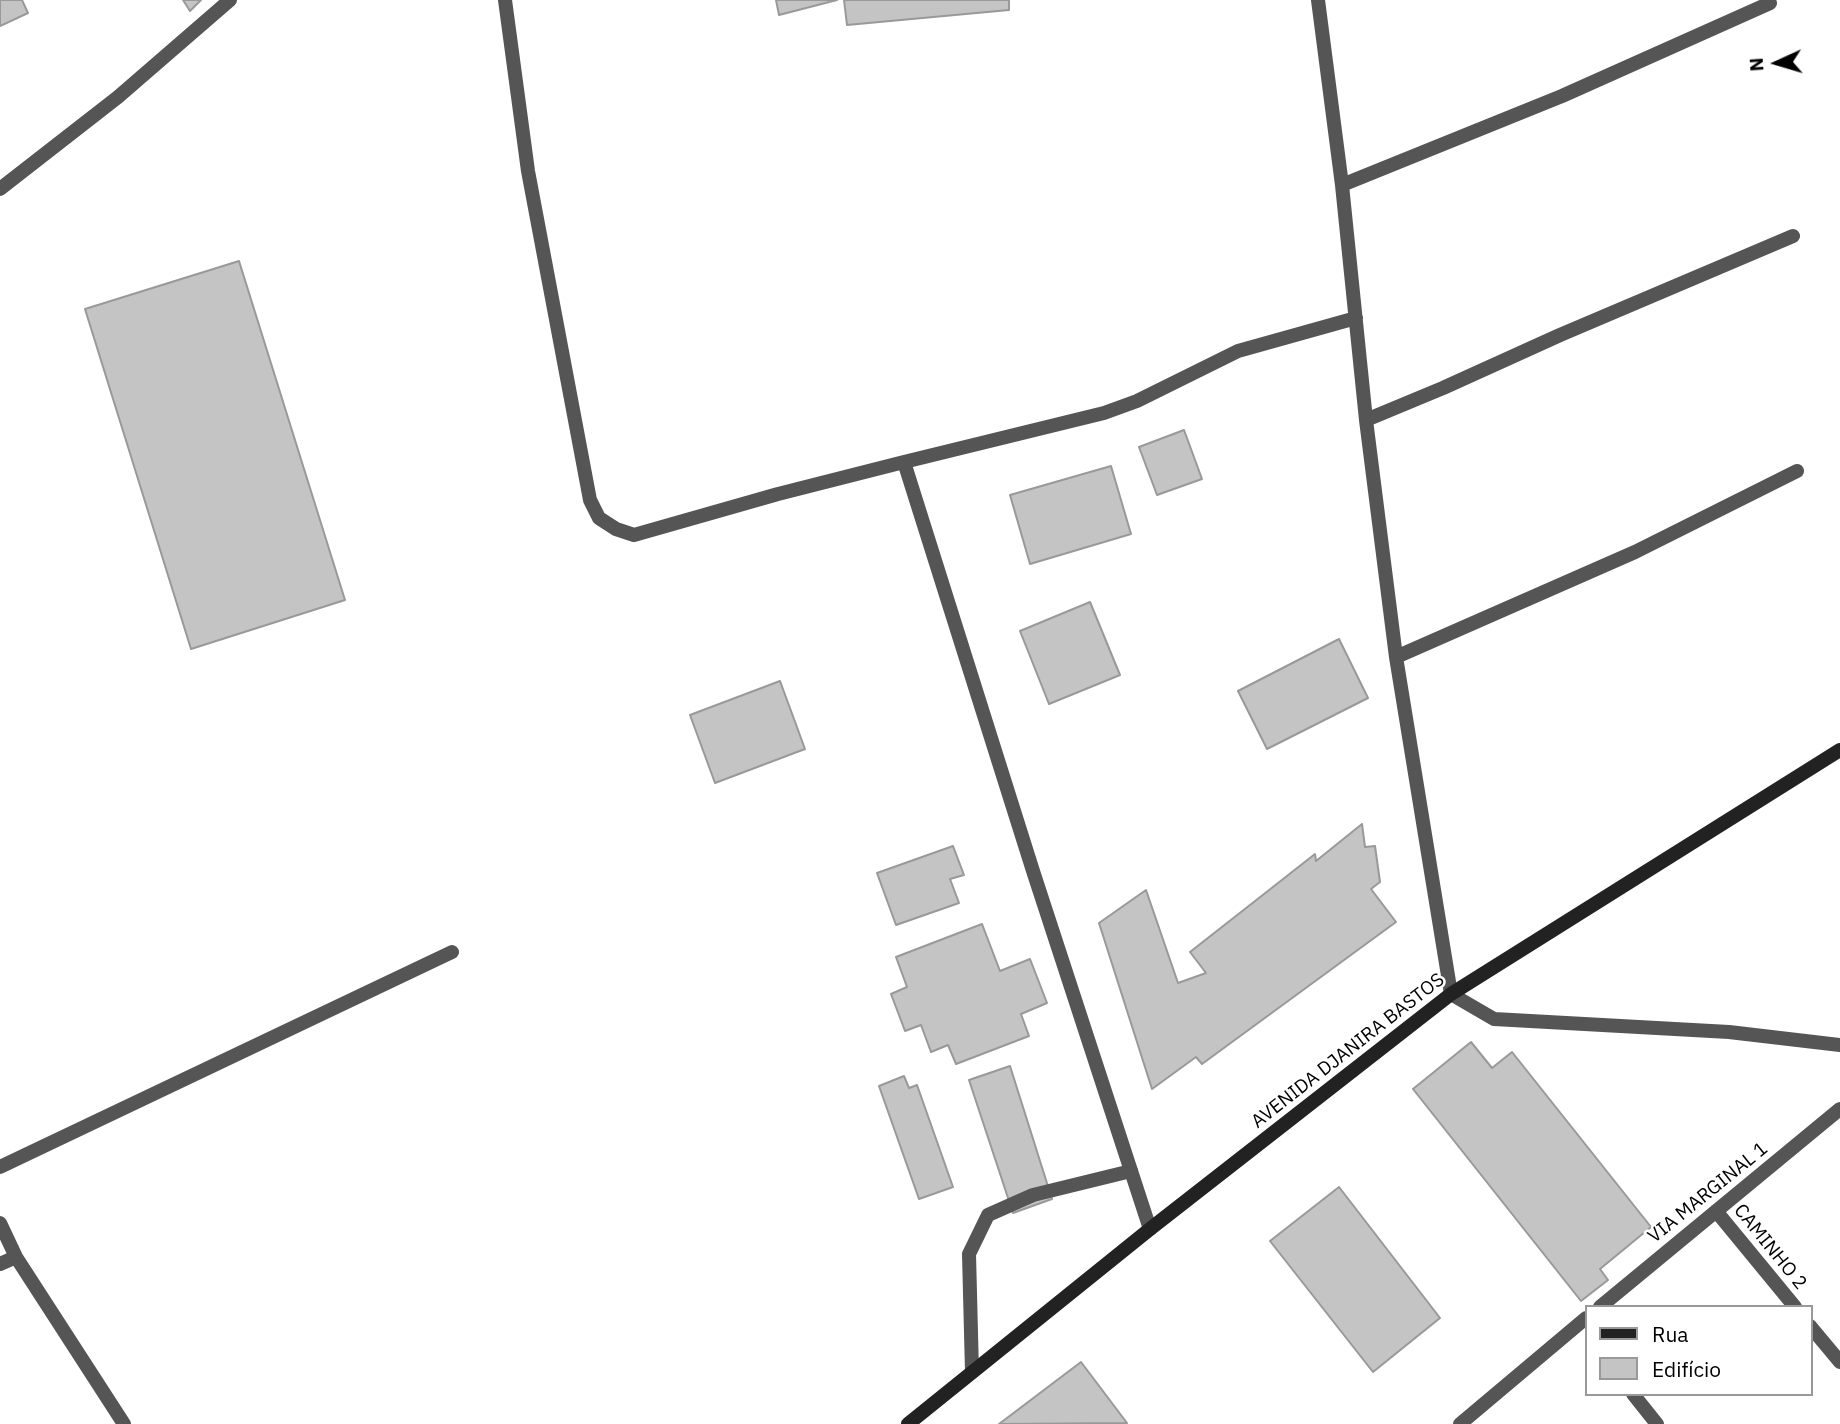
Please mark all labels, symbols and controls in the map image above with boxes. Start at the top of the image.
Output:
north arrow [1742,28,1812,98]
text: N [1744,57,1769,72]
street label: AVENIDA DJANIRA BASTOS [1247,969,1449,1133]
street label: VIA MARGINAL 1 [1644,1138,1772,1248]
street label: CAMINHO 2 [1729,1200,1811,1294]
legend [1584,1305,1812,1396]
text: Rua [1652,1320,1689,1348]
text: Edifício [1652,1355,1721,1383]

